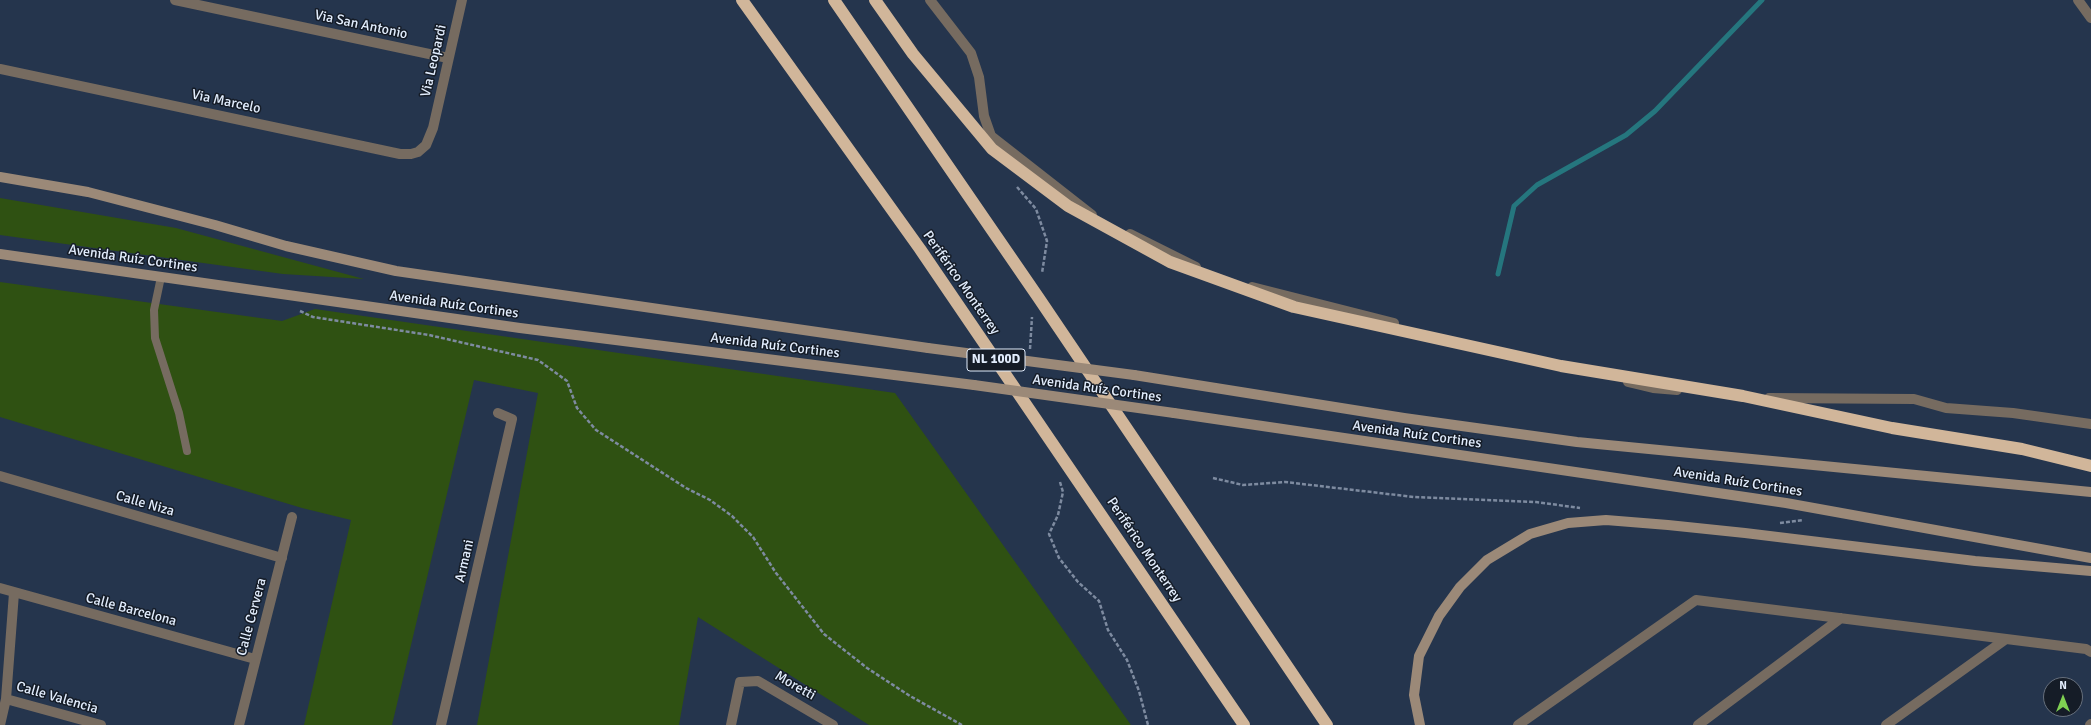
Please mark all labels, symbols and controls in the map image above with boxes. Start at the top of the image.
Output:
street label: Via San Antonio [313,7,409,43]
street label: Via Leopardi [417,23,451,99]
street label: Via Marcelo [190,86,262,118]
street label: Periférico Monterrey [919,228,1003,338]
street label: Avenida Ruíz Cortines [67,242,199,276]
street label: Avenida Ruíz Cortines [388,288,520,322]
street label: Avenida Ruíz Cortines [709,330,841,362]
road number: NL 100D [967,349,1025,371]
street label: Avenida Ruíz Cortines [1031,372,1163,406]
street label: Avenida Ruíz Cortines [1351,418,1483,452]
street label: Avenida Ruíz Cortines [1672,464,1804,500]
street label: Calle Niza [114,488,176,520]
street label: Periférico Monterrey [1103,494,1185,606]
street label: Armani [452,538,478,584]
street label: Calle Cervera [234,576,270,658]
street label: Calle Barcelona [84,590,178,630]
street label: Moretti [772,668,818,704]
north arrow [2043,677,2083,717]
street label: Calle Valencia [14,678,100,718]
text: N [2059,679,2067,692]

